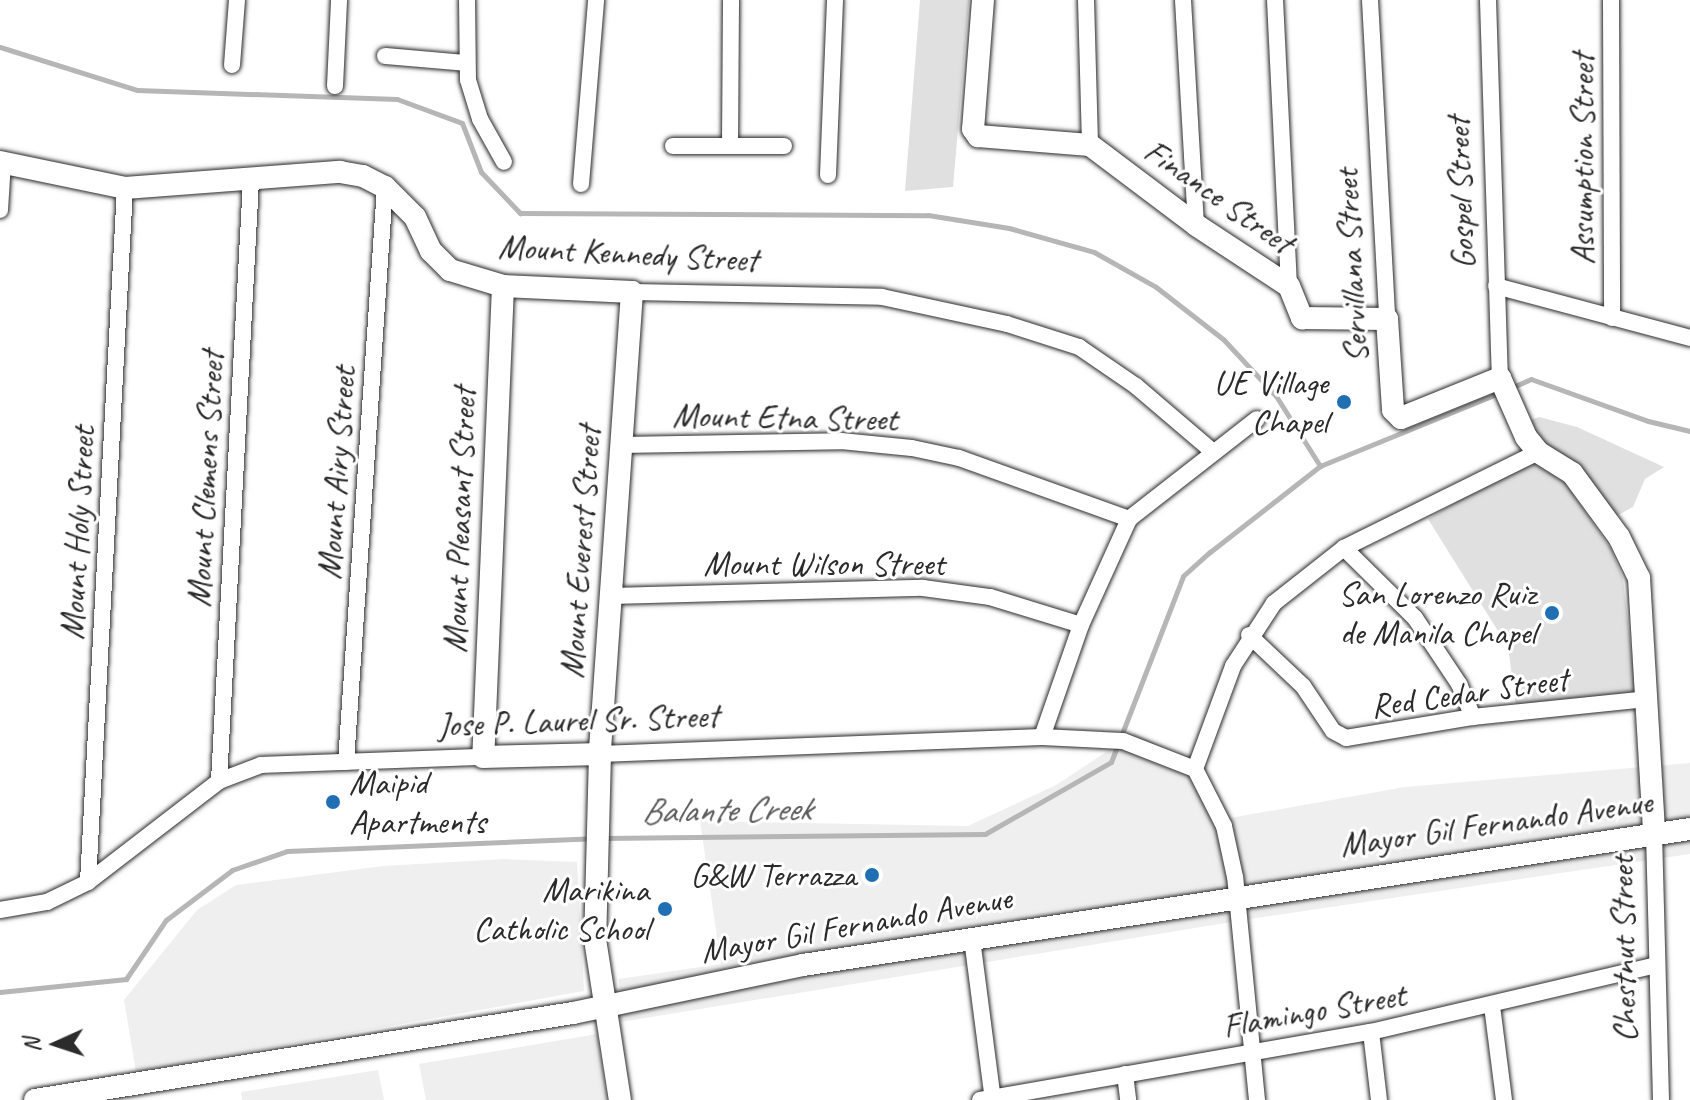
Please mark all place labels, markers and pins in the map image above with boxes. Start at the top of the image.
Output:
place label: UE Village Chapel [1213,362,1328,442]
marker: UE Village Chapel [1335,393,1353,411]
place label: San Lorenzo Ruiz de Manila Chapel [1338,573,1536,652]
marker: San Lorenzo Ruiz de Manila Chapel [1543,604,1561,622]
place label: Maipid Apartments [349,762,486,842]
marker: Maipid Apartments [324,793,342,811]
place label: G&W Terrazza [691,855,856,895]
marker: G&W Terrazza [863,866,881,884]
place label: Marikina Catholic School [474,869,649,948]
marker: Marikina Catholic School [656,900,674,918]

